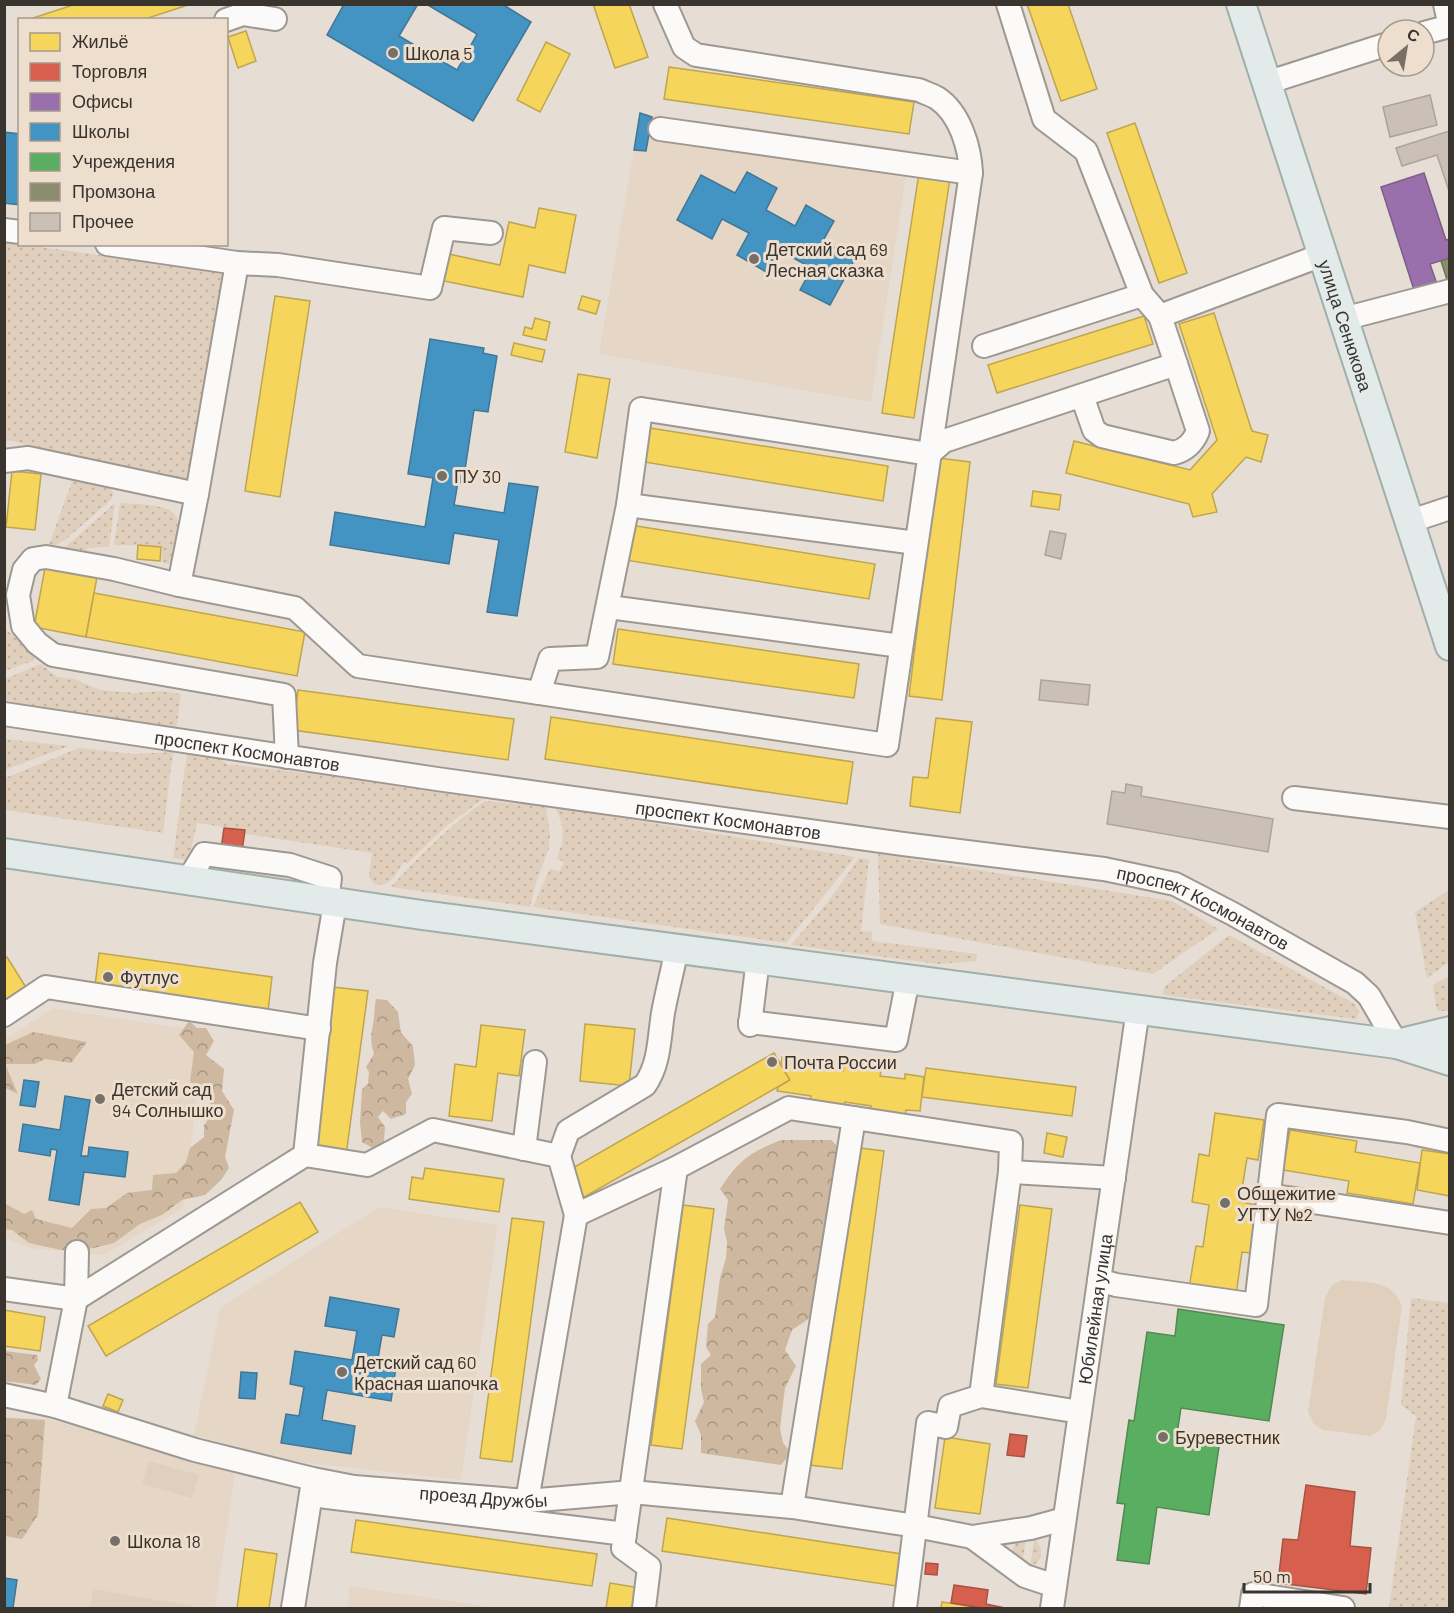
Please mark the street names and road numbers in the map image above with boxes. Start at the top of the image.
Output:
street label: улица Сенюкова [1314,257,1378,395]
street label: проспект Космонавтов [153,726,341,775]
street label: проспект Космонавтов [634,796,823,843]
street label: проспект Космонавтов [1115,861,1293,954]
street label: Юбилейная улица [1073,1231,1117,1386]
street label: проезд Дружбы [419,1481,548,1512]

